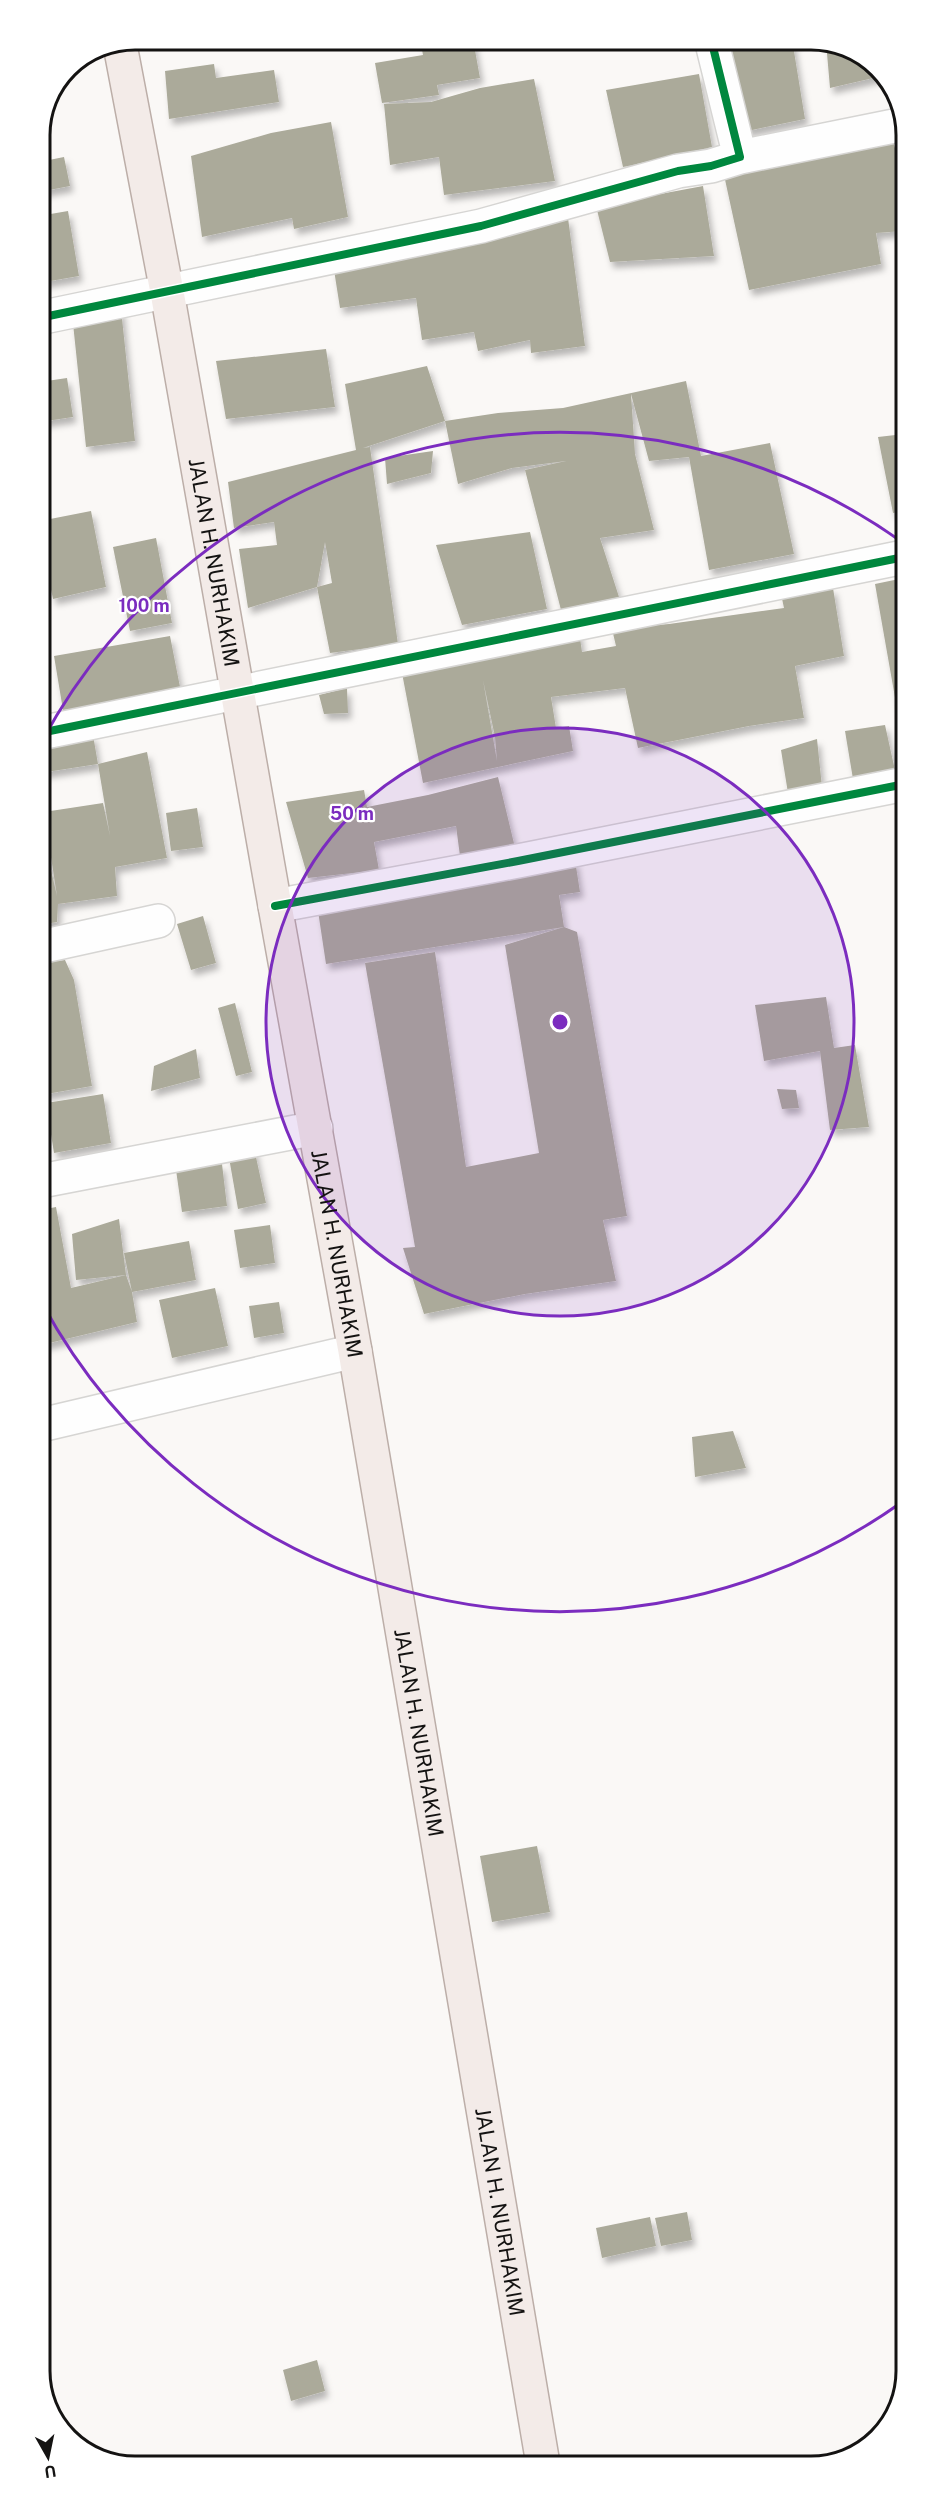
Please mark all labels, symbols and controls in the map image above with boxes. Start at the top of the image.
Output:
street label: JALAN H. NURHAKIM [184,456,245,669]
text: 100 m [118,595,170,616]
text: 50 m [330,803,374,824]
centre of rings [550,1012,570,1032]
street label: JALAN H. NURHAKIM [307,1148,368,1360]
street label: JALAN H. NURHAKIM [390,1626,449,1839]
street label: JALAN H. NURHAKIM [471,2106,530,2318]
north arrow [18,2427,78,2487]
text: U [43,2461,57,2482]

